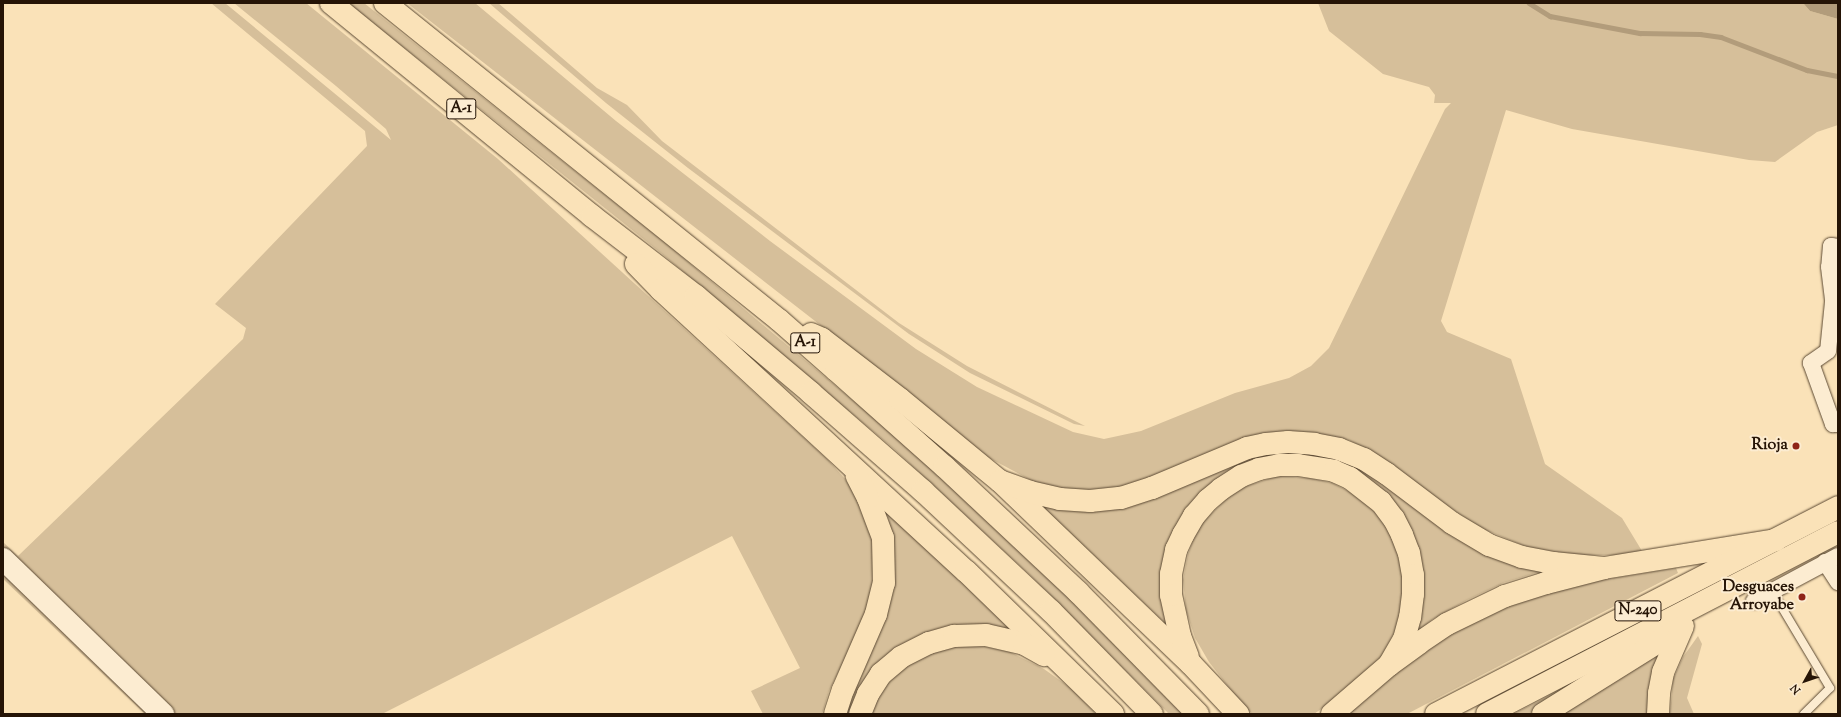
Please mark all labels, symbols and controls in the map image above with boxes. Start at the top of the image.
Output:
road number: A-1 [446,96,476,122]
road number: A-1 [790,330,820,356]
place label: Rioja [1752,436,1788,456]
marker: Rioja [1791,441,1801,451]
place label: Desguaces Arroyabe [1722,578,1794,616]
marker: Desguaces Arroyabe [1797,592,1807,602]
road number: N-240 [1614,598,1662,624]
north arrow [1785,661,1825,701]
text: N [1787,680,1805,697]

